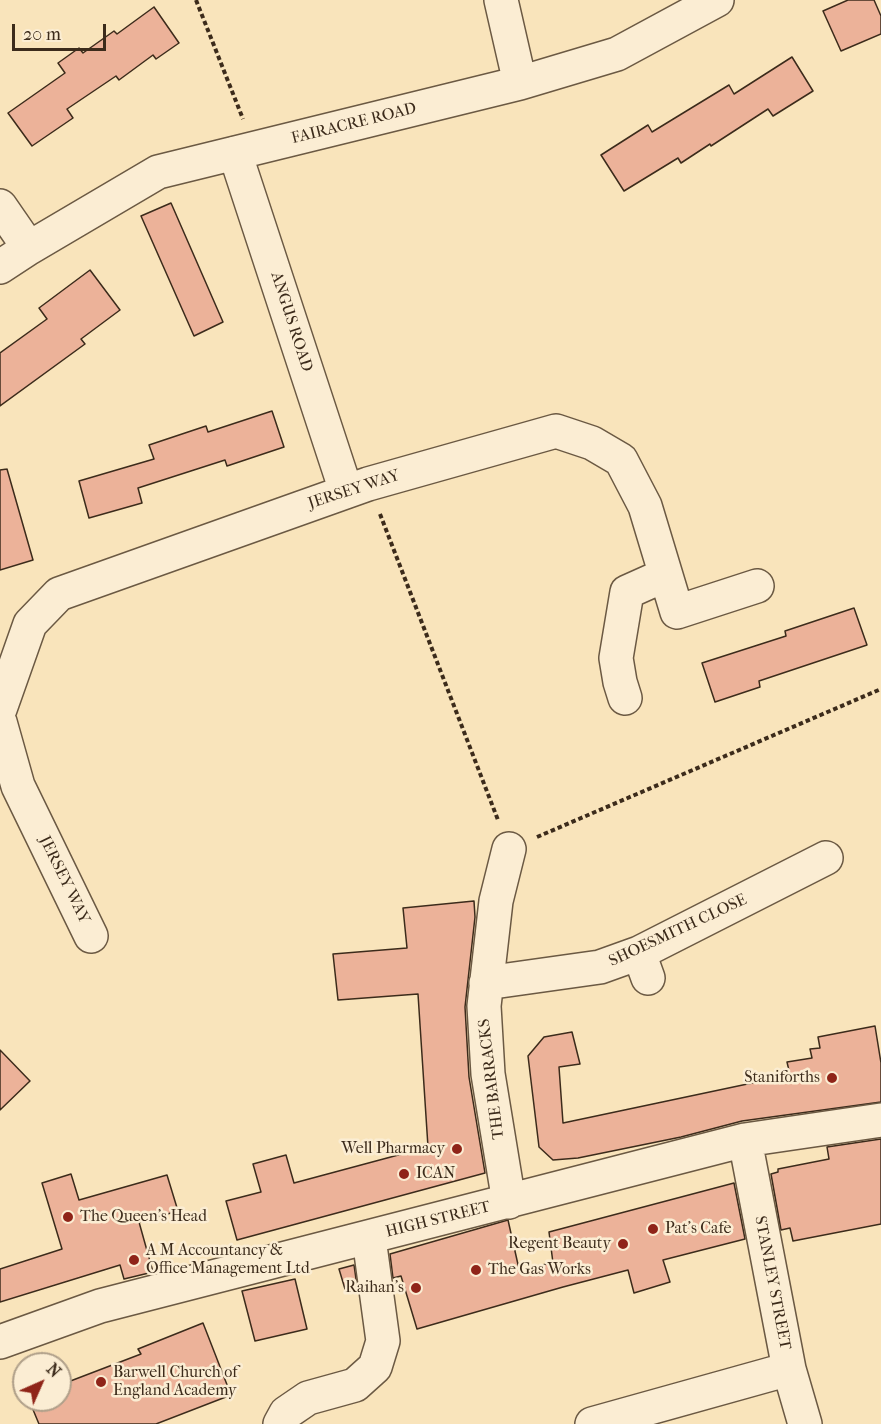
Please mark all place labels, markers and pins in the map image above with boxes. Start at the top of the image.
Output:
place label: Staniforths [744,1068,820,1088]
marker: Staniforths [825,1071,839,1085]
place label: Well Pharmacy [341,1139,445,1159]
marker: Well Pharmacy [450,1142,464,1156]
place label: ICAN [416,1164,455,1184]
marker: ICAN [397,1167,411,1181]
place label: The Queen's Head [80,1207,207,1227]
marker: The Queen's Head [61,1210,75,1224]
place label: Pat's Cafe [665,1219,731,1239]
marker: Pat's Cafe [646,1222,660,1236]
place label: Regent Beauty [508,1234,611,1254]
marker: Regent Beauty [616,1237,630,1251]
place label: A M Accountancy & Office Management Ltd [146,1241,310,1279]
marker: A M Accountancy & Office Management Ltd [127,1253,141,1267]
place label: The Gas Works [488,1260,591,1280]
marker: The Gas Works [469,1263,483,1277]
place label: Raihan's [345,1278,404,1298]
marker: Raihan's [409,1281,423,1295]
place label: Barwell Church of England Academy [113,1363,237,1401]
marker: Barwell Church of England Academy [94,1375,108,1389]

